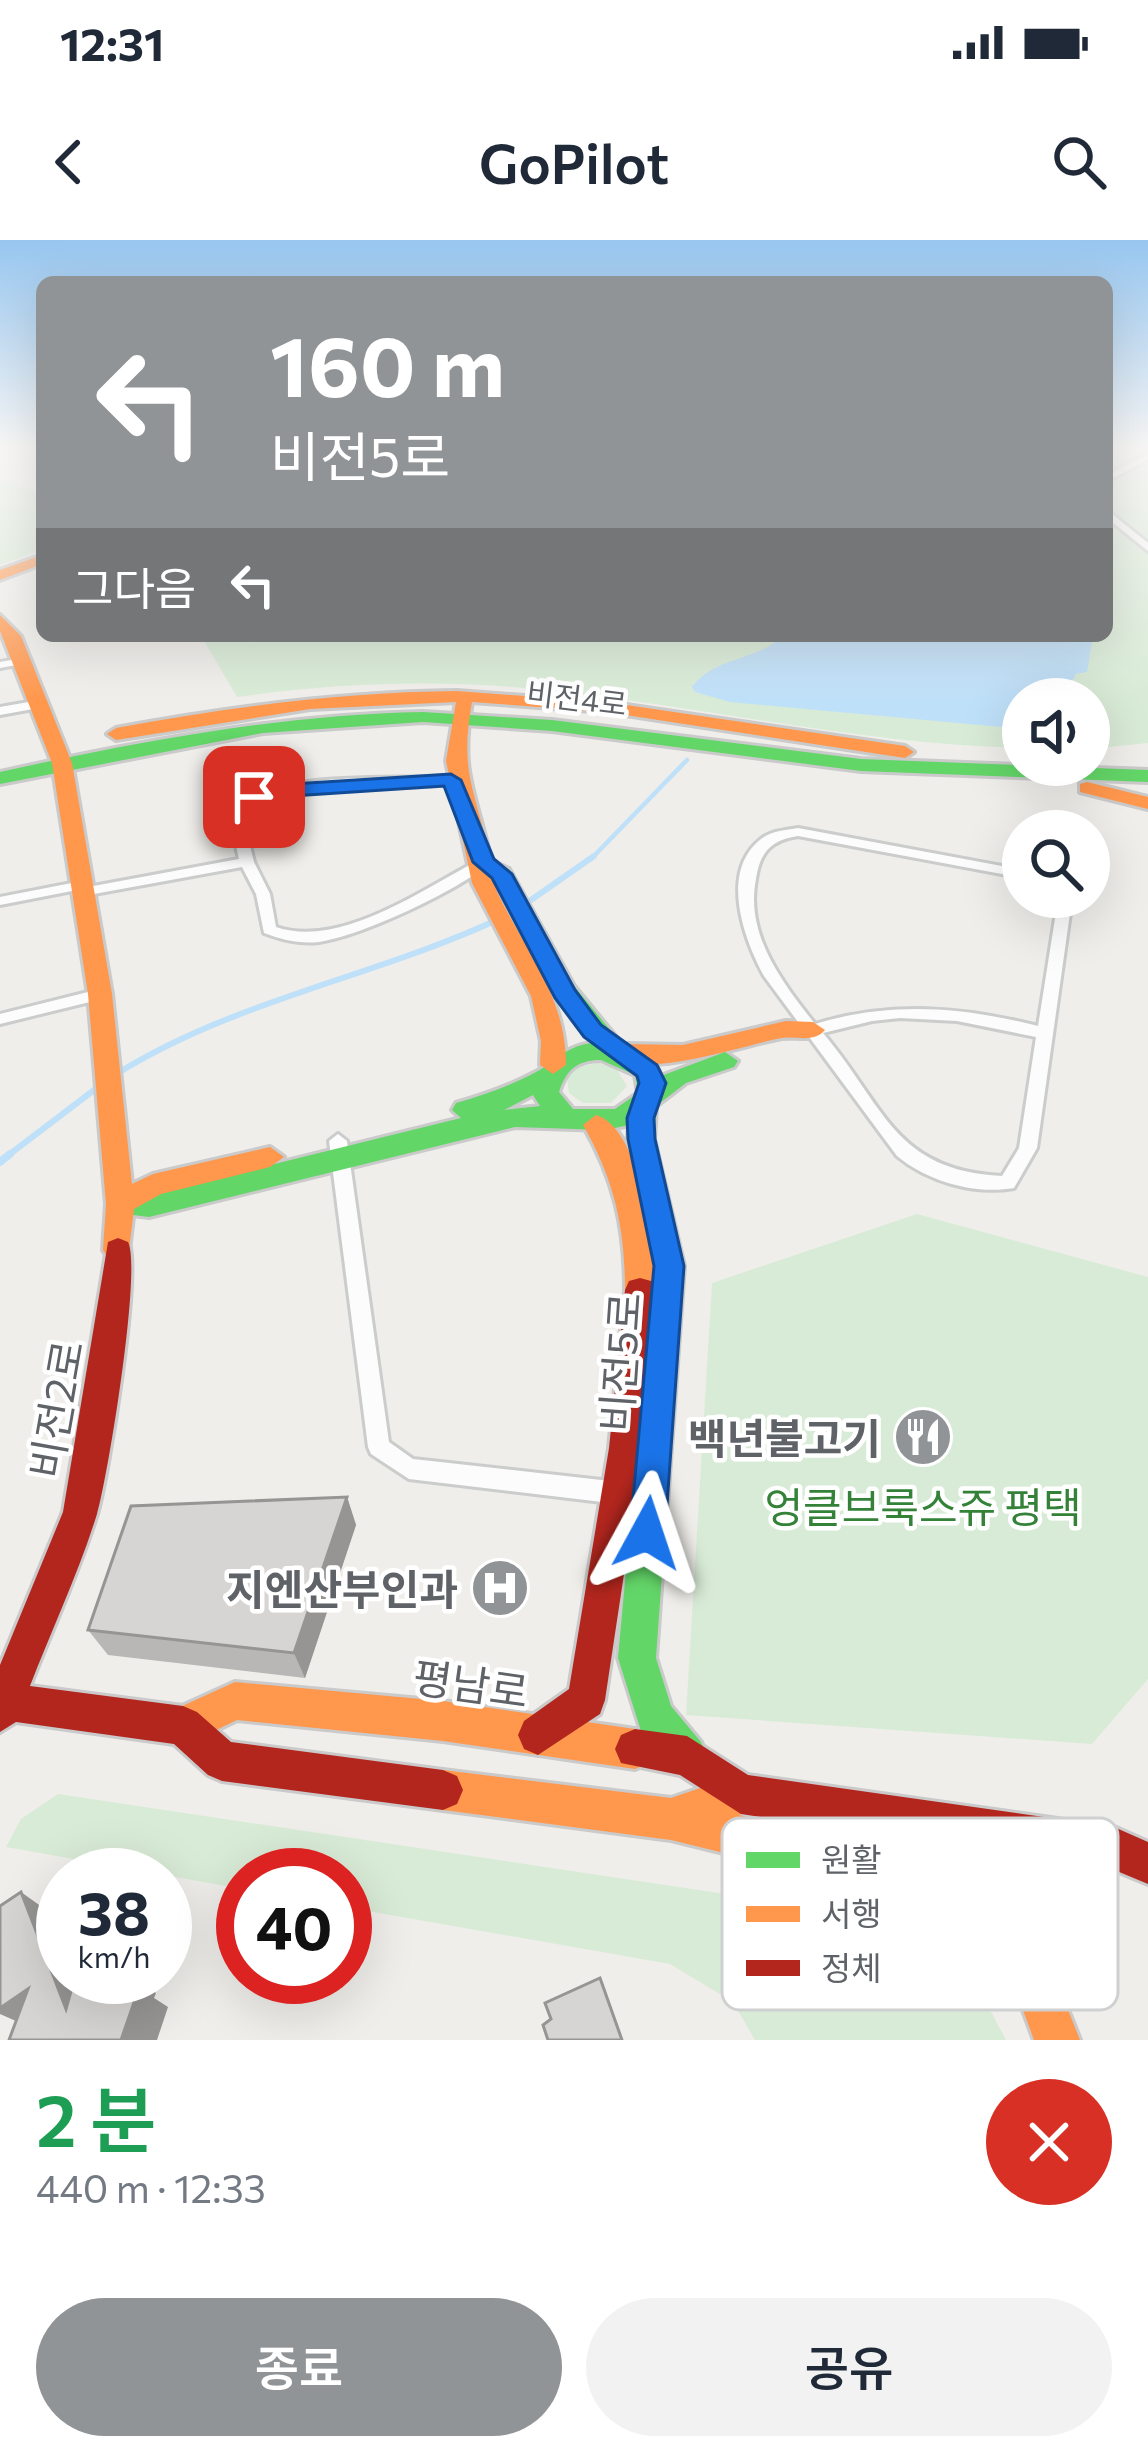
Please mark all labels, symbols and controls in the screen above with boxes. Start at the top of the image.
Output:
text: 12:31 [60,15,164,70]
icon: back [36,129,102,195]
text: GoPilot [479,129,669,195]
icon: search [1046,129,1112,195]
text: 160 m [270,312,505,414]
icon: left [72,324,228,480]
text: 비전5로 [270,422,450,488]
icon: left [220,552,286,618]
text: 그다음 [72,559,196,614]
street label: 비전4로 [525,672,629,722]
map controls [1002,678,1110,918]
button: sound [1002,678,1110,786]
pin [203,746,305,848]
icon: arrive [221,764,287,830]
button: search [1002,810,1110,918]
street label: 비전5로 [588,1290,650,1434]
street label: 비전2로 [17,1336,93,1482]
restaurant icon: 백년불고기 [892,1406,954,1468]
place label: 백년불고기 [688,1411,881,1463]
position arrow [584,1470,710,1596]
park label: 엉클브룩스쥬 평택 [764,1480,1082,1532]
hospital icon: 지엔산부인과 [469,1557,531,1619]
place label: 지엔산부인과 [226,1562,458,1614]
street label: 평남로 [410,1649,532,1717]
legend [722,1818,1118,2010]
text: 원활 [821,1838,882,1879]
speed limit sign: 40 [216,1848,372,2004]
text: 38 [78,1874,150,1947]
text: 서행 [821,1892,882,1933]
text: km/h [78,1937,150,1974]
text: 정체 [821,1946,882,1987]
text: 2 분 [36,2074,157,2162]
button: close [986,2079,1112,2205]
text: 440 m · 12:33 [36,2163,266,2211]
button: 종료 [36,2298,562,2436]
button: 공유 [586,2298,1112,2436]

